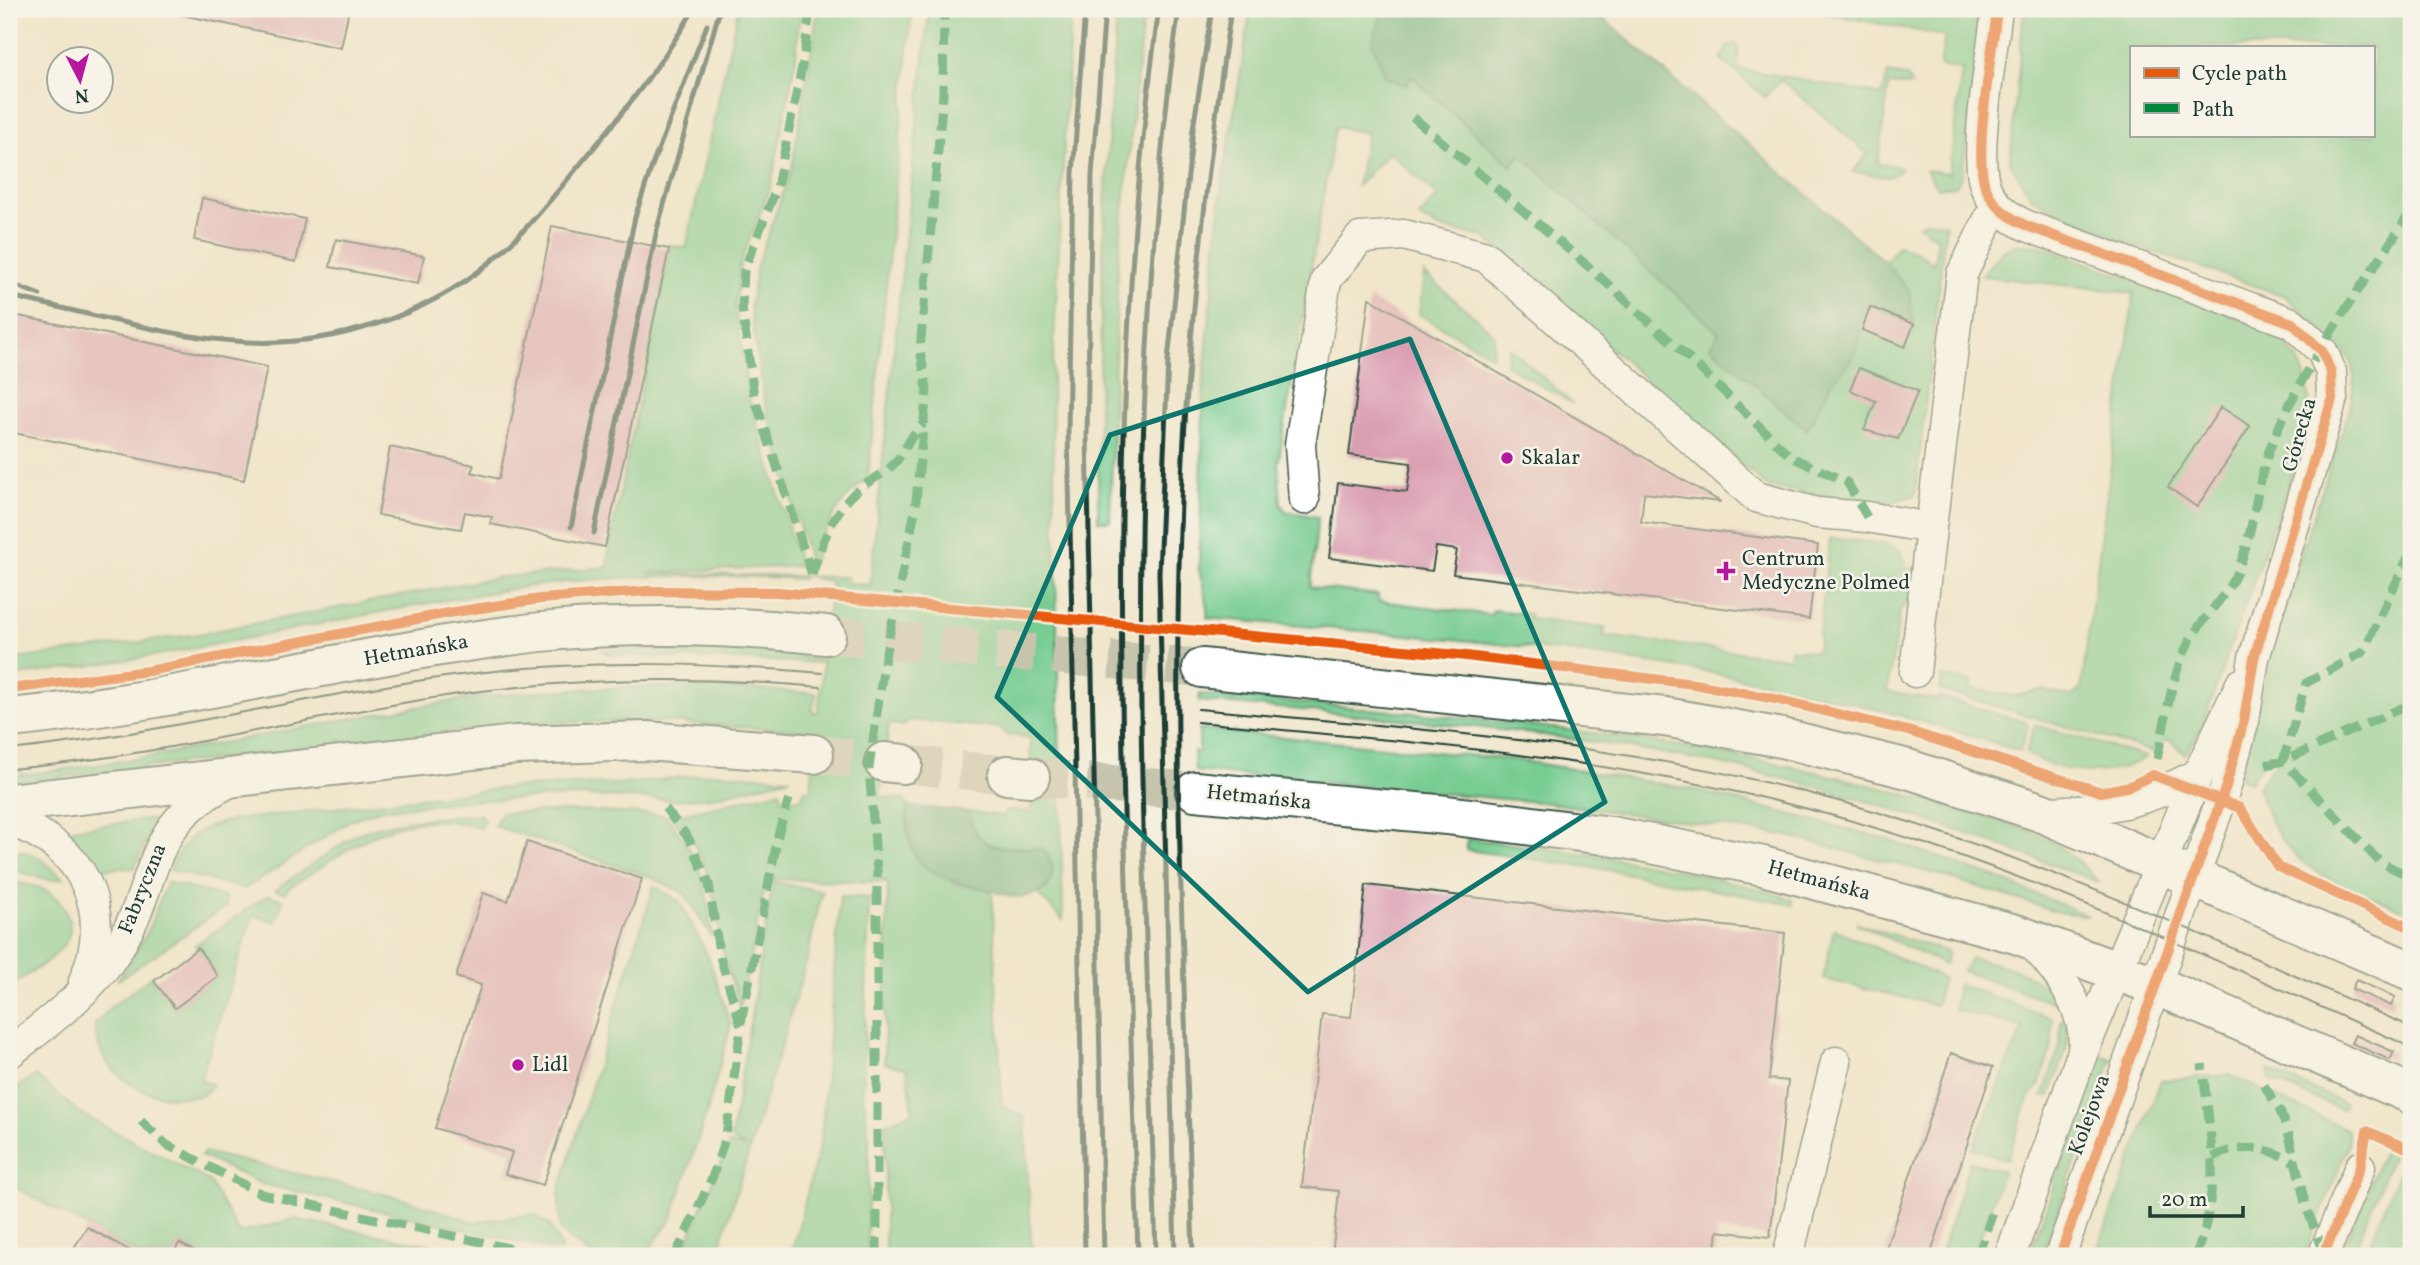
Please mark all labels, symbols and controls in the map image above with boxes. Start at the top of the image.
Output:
north arrow [46,46,116,116]
legend [2130,46,2374,136]
text: Cycle path [2192,60,2287,89]
text: N [73,81,90,109]
text: Path [2192,96,2234,125]
street label: Górecka [2276,394,2324,476]
place label: Skalar [1521,444,1580,473]
marker: Skalar [1499,450,1515,466]
place label: Centrum Medyczne Polmed [1742,545,1910,598]
marker: Centrum Medyczne Polmed [1716,561,1736,581]
street label: Hetmańska [361,628,471,674]
street label: Hetmańska [1205,778,1313,818]
street label: Fabryczna [112,839,174,939]
street label: Hetmańska [1764,853,1874,909]
place label: Lidl [532,1051,568,1080]
marker: Lidl [510,1057,526,1073]
street label: Kolejowa [2062,1070,2118,1160]
scale bar [2150,1174,2243,1218]
text: 20 m [2161,1186,2207,1215]

